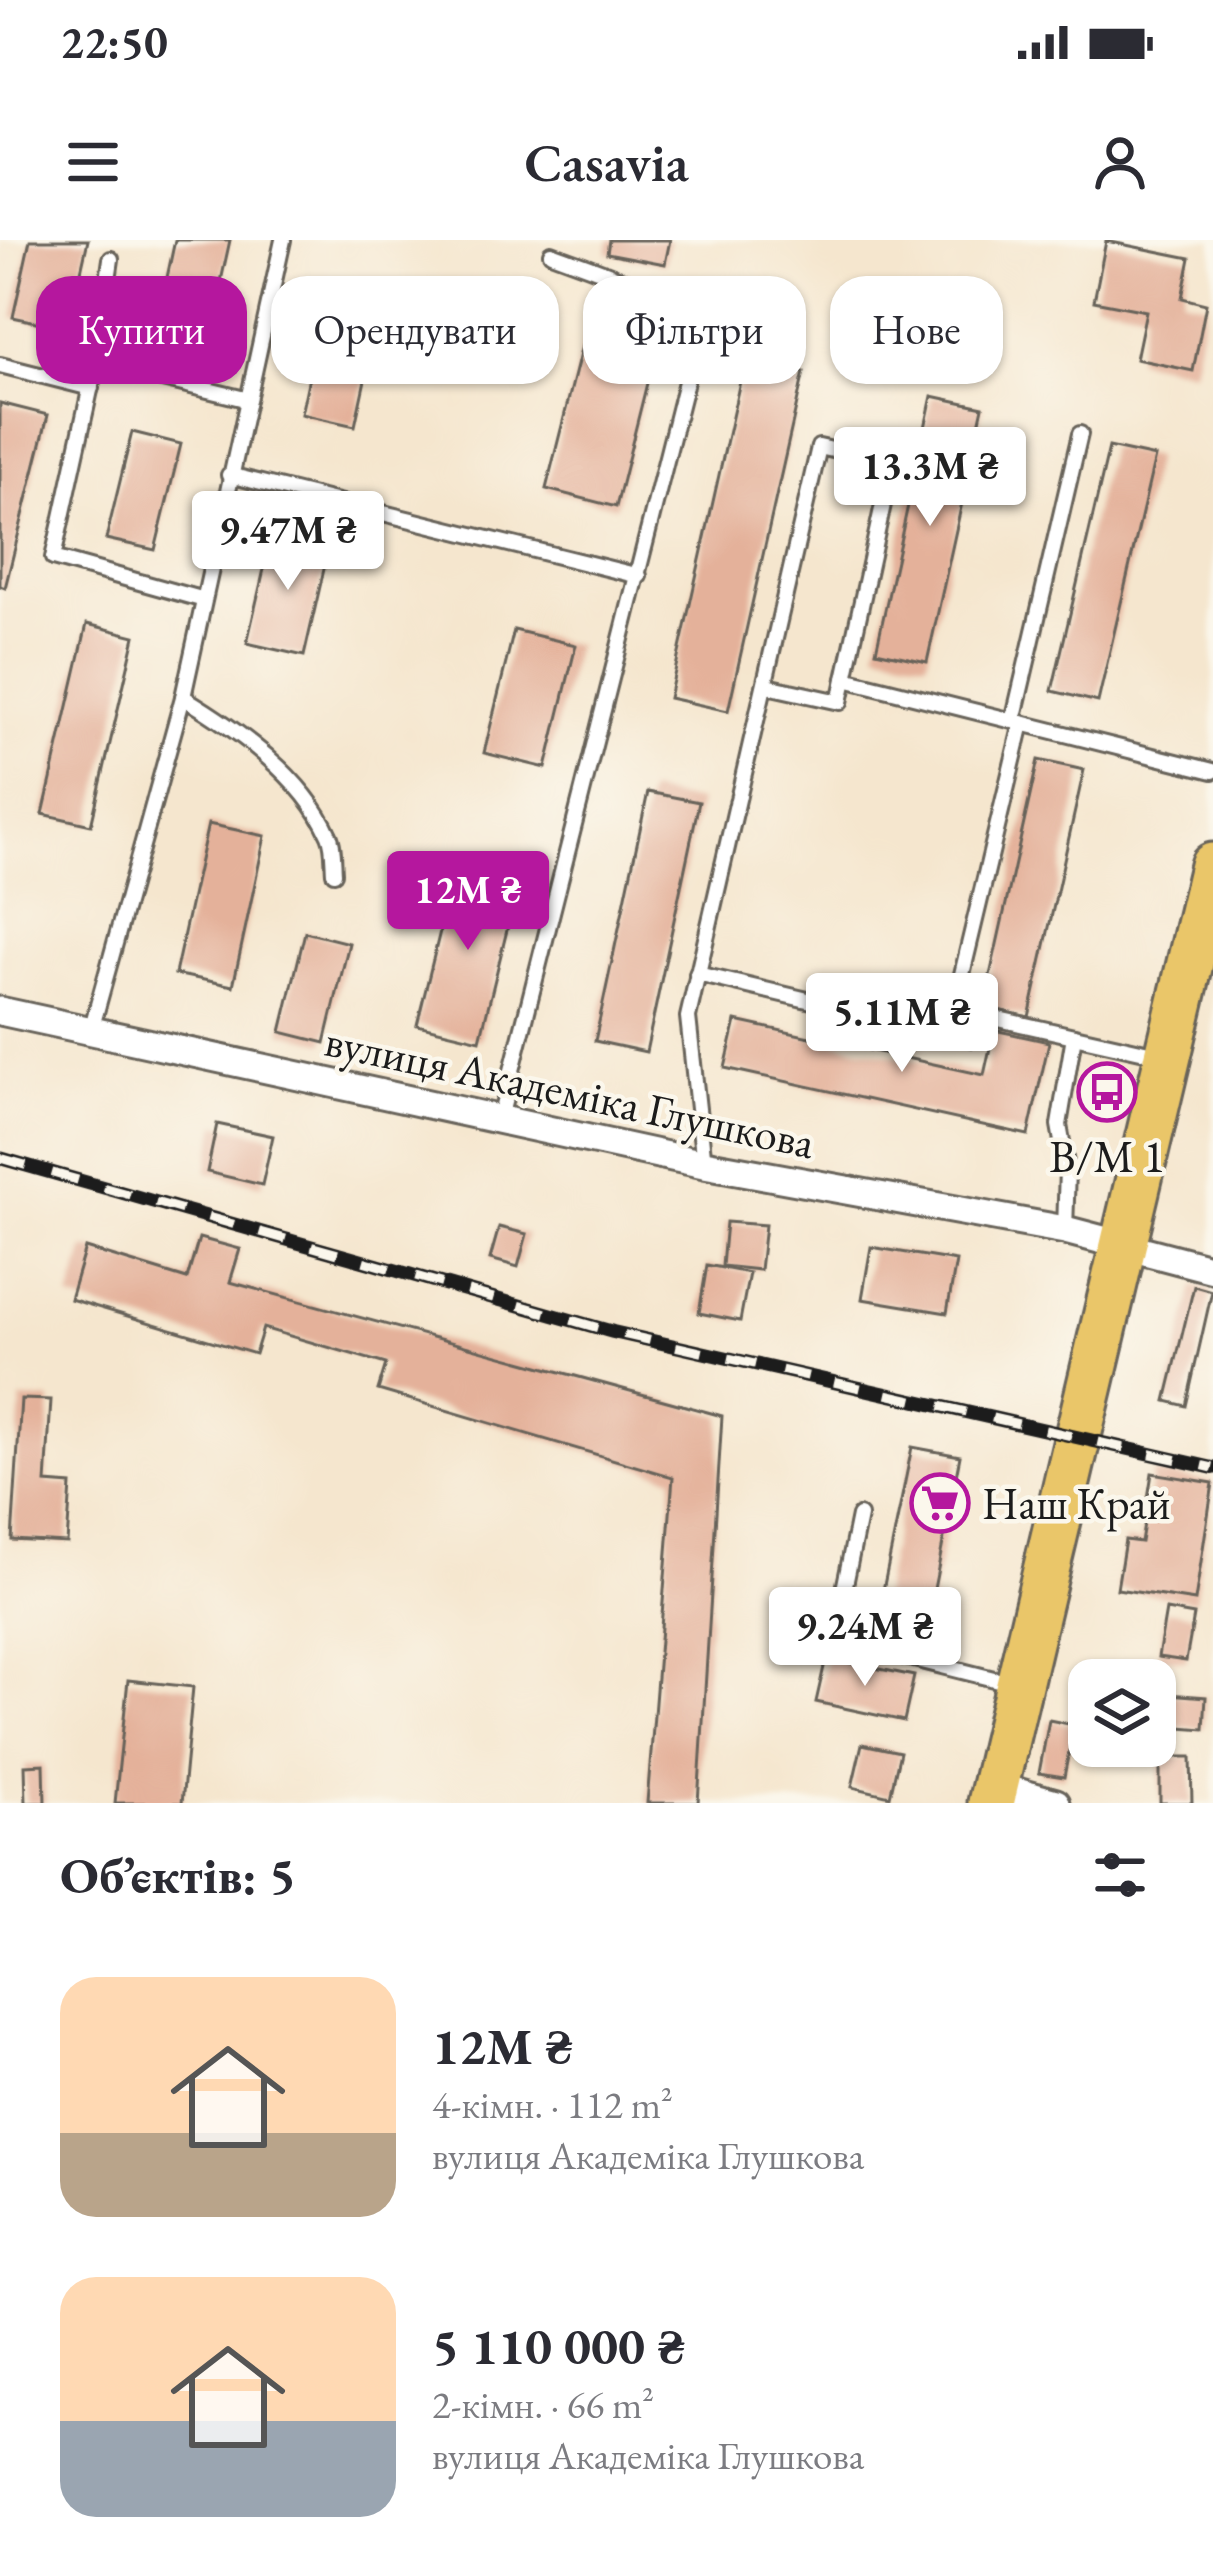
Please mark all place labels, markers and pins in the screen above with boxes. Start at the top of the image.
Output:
pin: 13.3M ₴ [819,427,1041,529]
pin: 9.47M ₴ [177,491,399,593]
pin: 12M ₴ [384,851,552,953]
pin: 5.11M ₴ [791,973,1013,1075]
bus stop icon: В/М 1 [1076,1061,1138,1123]
place label: В/М 1 [1049,1127,1165,1185]
supermarket icon: Наш Край [909,1472,971,1534]
place label: Наш Край [982,1474,1170,1532]
pin: 9.24M ₴ [754,1587,976,1689]

